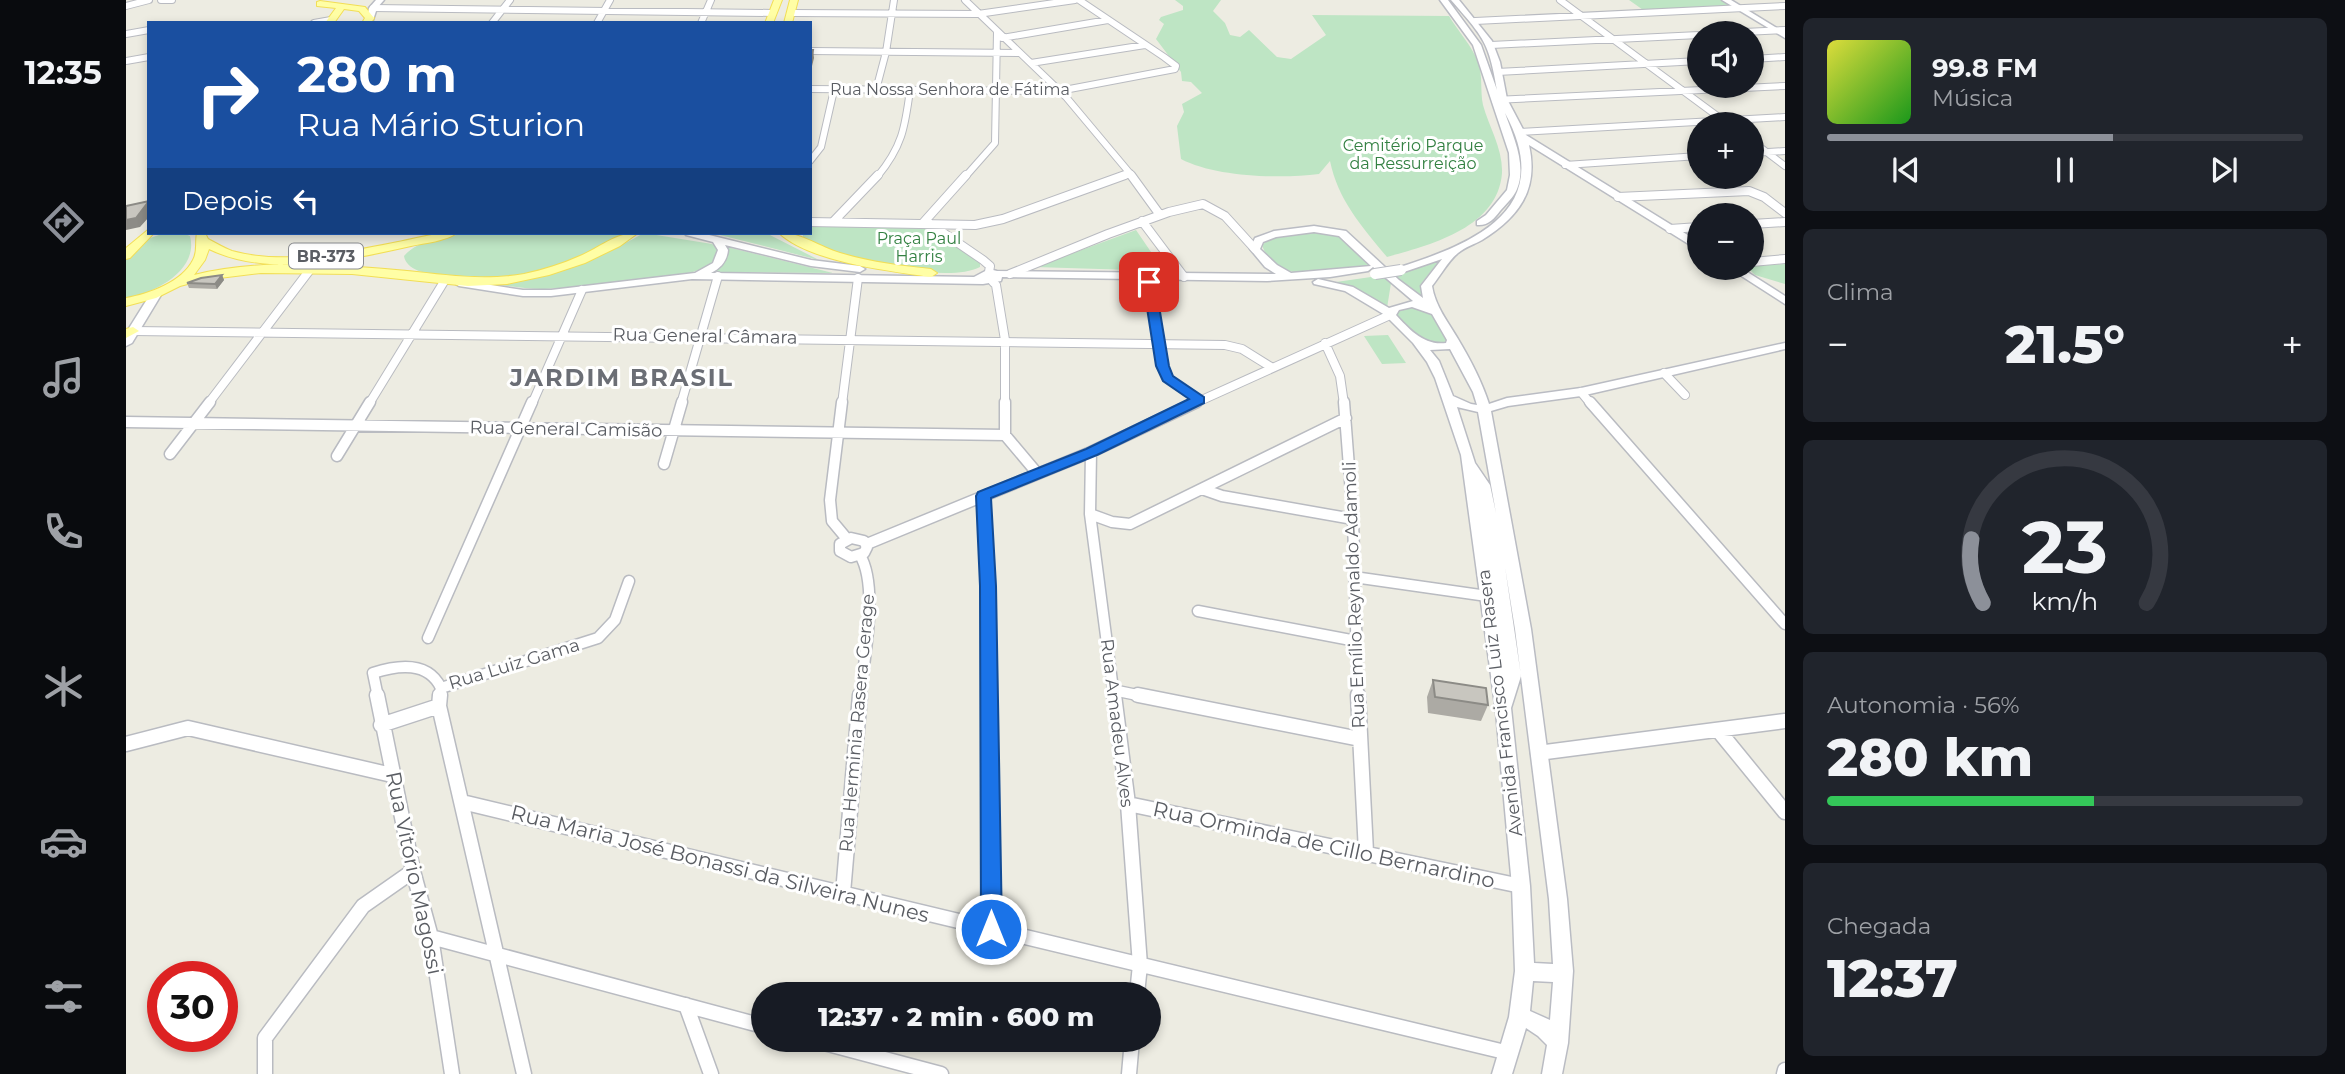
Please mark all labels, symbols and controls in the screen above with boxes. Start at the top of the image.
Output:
map controls [1687,21,1764,280]
button: sound [1687,21,1764,98]
text: 280 m [297,45,457,104]
icon: right [182,49,273,140]
text: 99.8 FM [1932,52,2038,84]
text: 12:35 [24,53,102,92]
street label: Rua Nossa Senhora de Fátima [830,80,1070,99]
text: Música [1932,84,2013,112]
text: Rua Mário Sturion [297,105,585,144]
button: + [1687,112,1764,189]
park label: Cemitério Parque da Ressurreição [1343,136,1483,173]
icon: previous [1887,151,1925,189]
icon: pause [2046,151,2084,189]
icon: next [2205,151,2243,189]
icon: left [287,182,325,220]
text: Depois [182,185,273,217]
icon: directions [39,198,88,247]
button: − [1687,203,1764,280]
park label: Praça Paul Harris [877,229,961,266]
road number: BR-373 [289,244,363,268]
pin [1119,252,1179,312]
icon: arrive [1130,263,1168,301]
text: Clima [1827,278,1894,306]
text: 21.5° [2005,313,2125,376]
text: − [1827,321,1849,368]
text: + [2281,321,2303,368]
street label: Rua General Câmara [612,323,798,349]
icon: music [39,353,88,402]
district label: JARDIM BRASIL [509,363,734,392]
street label: Rua General Camisão [469,416,663,442]
street label: Rua Emílio Reynaldo Adamoli [1338,461,1370,729]
text: 23 [2022,503,2108,591]
icon: phone [39,507,88,556]
street label: Avenida Francisco Luiz Rasera [1473,568,1527,838]
text: km/h [2032,586,2098,616]
street label: Rua Herminia Rasera Gerage [835,593,879,853]
street label: Rua Luiz Gama [446,634,582,694]
street label: Rua Amadeu Alves [1096,637,1138,809]
icon: climate [39,662,88,711]
text: Autonomia · 56% [1827,691,2020,719]
text: 280 km [1827,726,2033,789]
street label: Rua Vitório Magossi [381,769,448,977]
street label: Rua Orminda de Cillo Bernardino [1151,796,1497,893]
street label: Rua Maria José Bonassi da Silveira Nunes [508,799,932,928]
icon: car [39,817,88,866]
position arrow [954,892,1028,966]
text: Chegada [1827,912,1931,940]
text: 12:37 [1827,947,1958,1010]
speed limit sign: 30 [147,961,238,1052]
icon: filters [39,972,88,1021]
text: 12:37 · 2 min · 600 m [818,1001,1094,1033]

